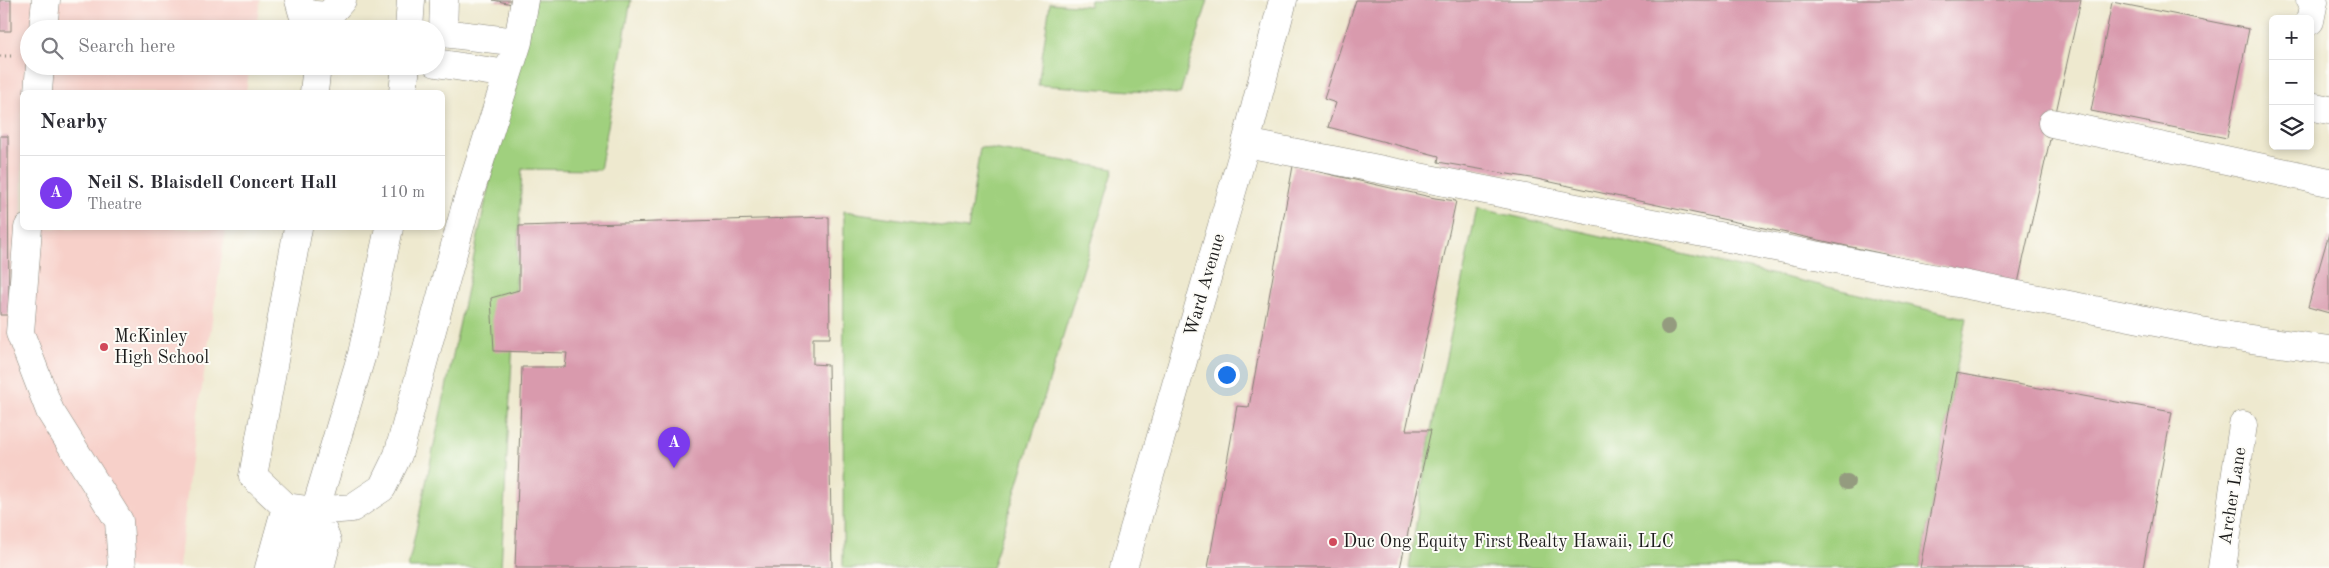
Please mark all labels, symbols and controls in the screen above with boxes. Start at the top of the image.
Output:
map controls [2269,15,2314,150]
button: + [2269,15,2314,60]
search box [20,20,445,75]
icon: search [38,34,66,62]
text: Search here [78,38,175,57]
button: − [2269,60,2314,105]
button: layers [2269,105,2314,150]
text: Nearby [40,112,108,133]
text: Neil S. Blaisdell Concert Hall [87,174,337,193]
text: A [50,185,62,201]
text: 110 m [380,185,425,201]
text: Theatre [87,197,142,213]
street label: Ward Avenue [1182,232,1228,338]
place label: McKinley High School [114,328,209,367]
marker: McKinley High School [98,341,110,353]
your location [1214,362,1240,388]
pin: A [658,427,690,468]
street label: Archer Lane [2216,446,2250,546]
place label: Duc Ong Equity First Realty Hawaii, LLC [1343,533,1674,551]
marker: Duc Ong Equity First Realty Hawaii, LLC [1327,536,1339,548]

